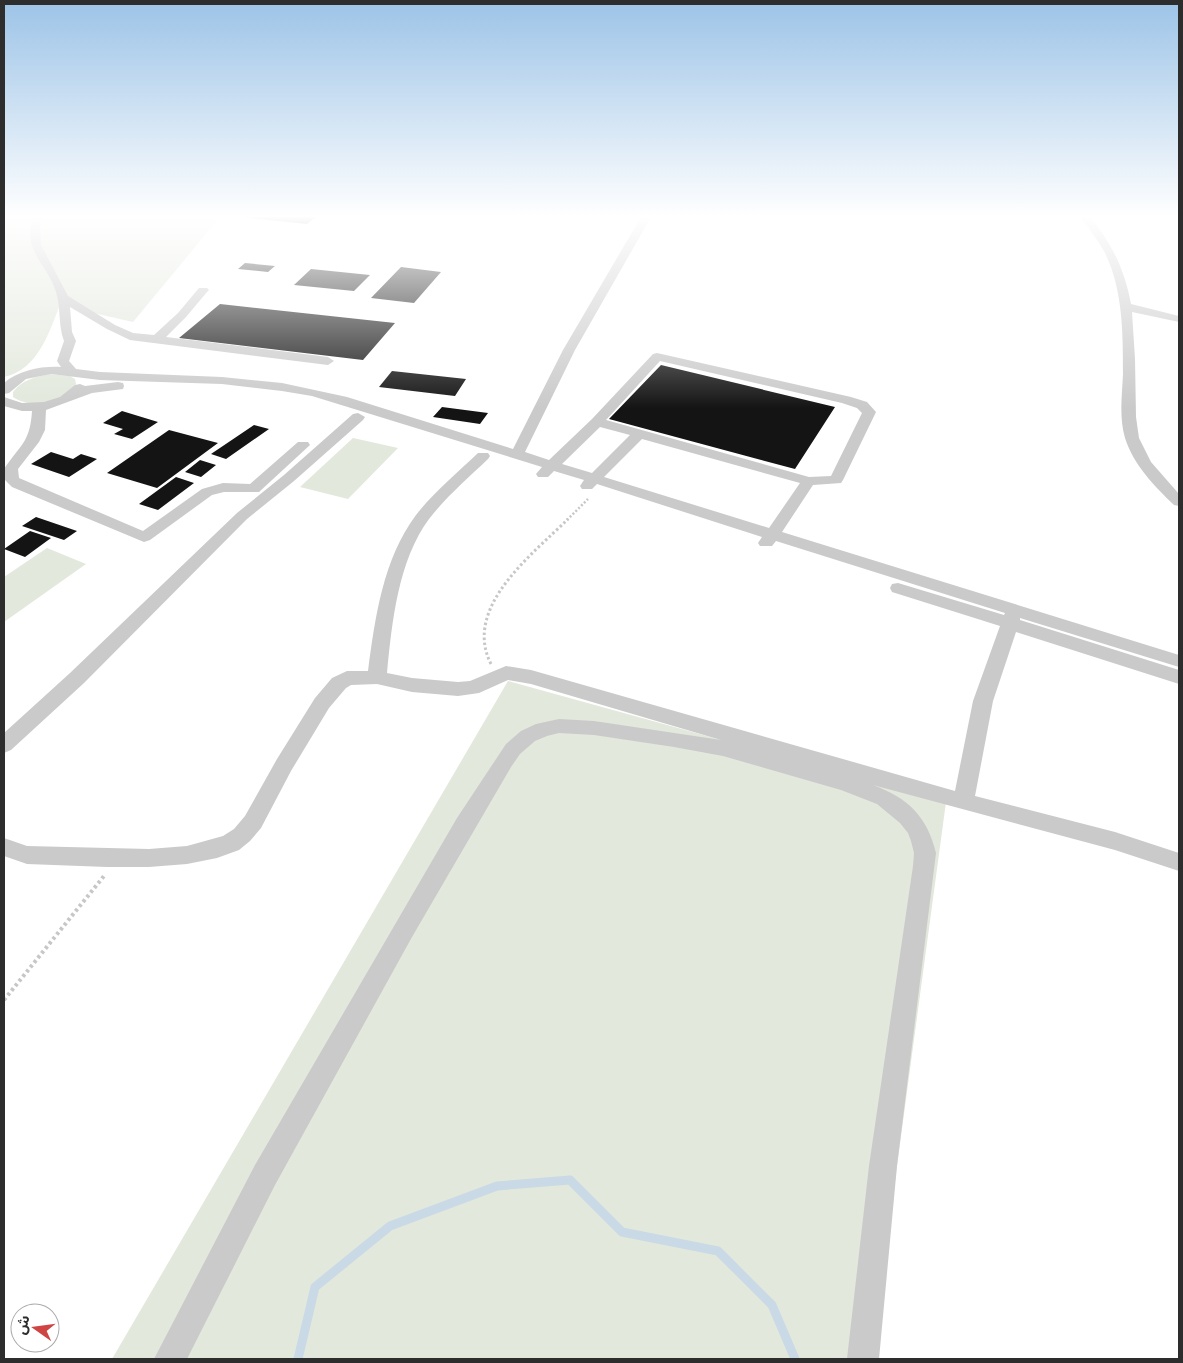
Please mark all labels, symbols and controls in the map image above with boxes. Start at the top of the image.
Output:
north arrow [10,1303,60,1353]
text: ش [11,1313,33,1336]

